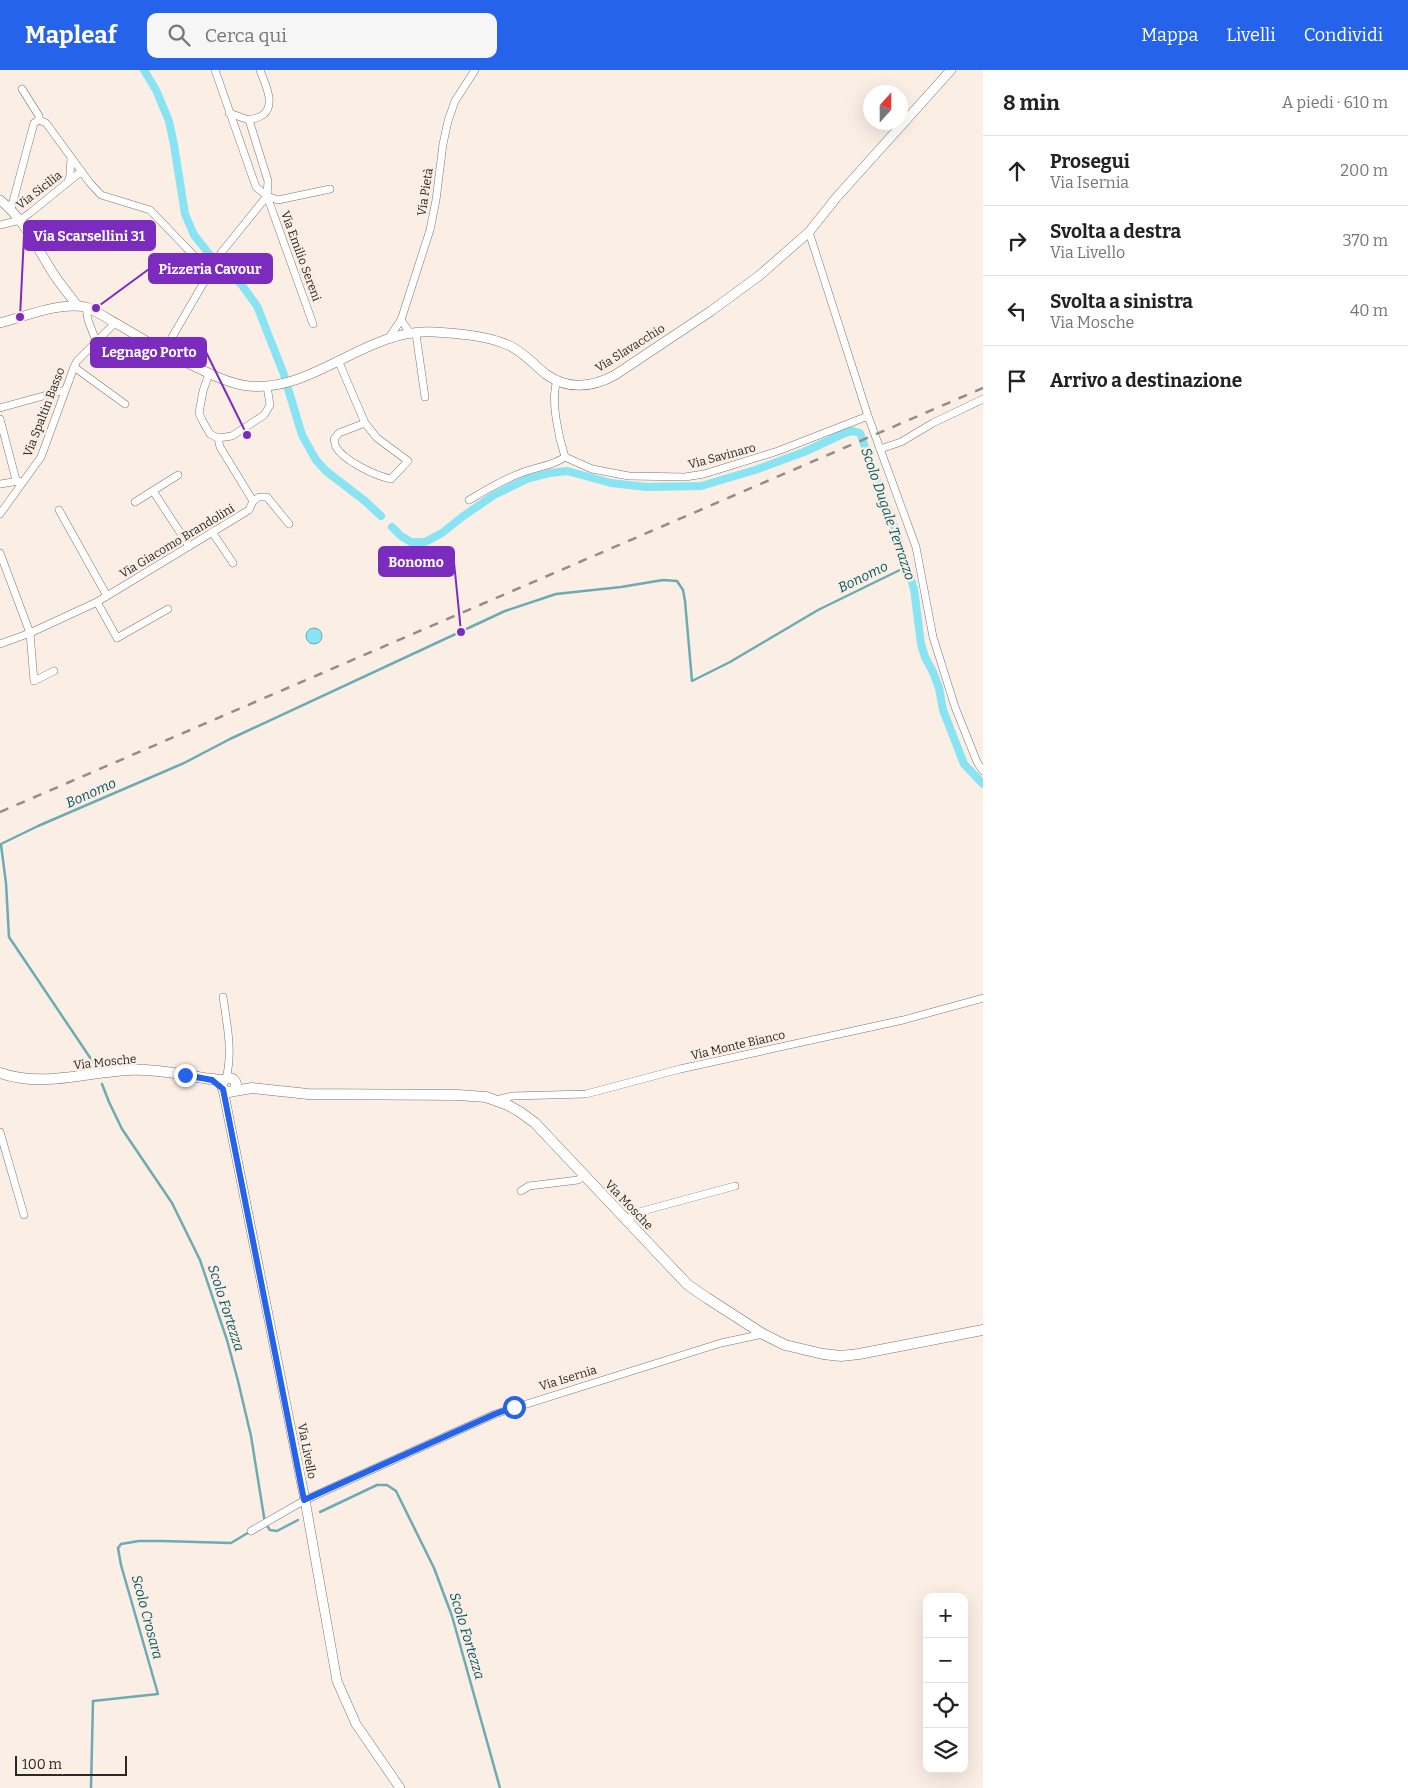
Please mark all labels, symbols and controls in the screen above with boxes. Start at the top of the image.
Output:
search box [147,13,497,58]
text: Mapleaf [25,21,117,49]
icon: search [165,21,193,49]
text: Cerca qui [205,24,287,47]
text: Mappa [1141,24,1198,46]
text: Livelli [1226,24,1276,46]
text: Condividi [1304,24,1383,46]
north arrow [863,85,908,130]
text: 8 min [1003,90,1060,116]
text: A piedi · 610 m [1282,93,1388,112]
text: Prosegui [1050,150,1130,173]
icon: ahead [1003,157,1031,185]
text: 200 m [1340,161,1388,180]
street label: Via Pietà [414,167,436,217]
street label: Via Sicilia [14,168,65,212]
text: Via Isernia [1050,173,1129,192]
street label: Via Emilio Sereni [278,209,324,304]
text: Svolta a destra [1050,220,1181,243]
callout: Via Scarsellini 31 [24,221,155,250]
icon: right [1003,227,1031,255]
text: Via Scarsellini 31 [33,228,145,245]
text: 370 m [1342,231,1388,250]
text: Via Livello [1050,243,1125,262]
callout: Pizzeria Cavour [149,254,272,283]
text: Pizzeria Cavour [159,261,262,278]
text: Svolta a sinistra [1050,290,1193,313]
icon: left [1003,297,1031,325]
text: 40 m [1350,301,1388,320]
text: Via Mosche [1050,313,1134,332]
street label: Via Slavacchio [593,321,667,375]
callout: Legnago Porto [91,338,206,367]
text: Legnago Porto [101,344,197,361]
street label: Via Spaltin Basso [21,365,67,459]
icon: arrive [1003,367,1031,395]
text: Arrivo a destinazione [1050,369,1242,392]
street label: Via Savinaro [687,440,757,472]
water label: Scolo Dugale Terrazzo [857,445,919,583]
street label: Via Giacomo Brandolini [117,501,237,581]
callout: Bonomo [379,547,454,576]
text: Bonomo [388,554,444,571]
water label: Bonomo [835,558,891,596]
water label: Bonomo [63,774,119,812]
street label: Via Monte Bianco [690,1027,787,1063]
street label: Via Mosche [73,1052,137,1072]
route end [174,1064,197,1087]
street label: Via Mosche [602,1177,656,1233]
water label: Scolo Fortezza [204,1263,248,1353]
street label: Via Isernia [538,1363,599,1393]
route start [503,1396,526,1419]
street label: Via Livello [295,1422,319,1480]
water label: Scolo Crosara [128,1573,166,1661]
water label: Scolo Fortezza [446,1590,488,1682]
map controls [923,1593,968,1773]
button: + [923,1593,968,1638]
button: − [923,1638,968,1683]
button: locate [923,1683,968,1728]
button: layers [923,1728,968,1773]
scale bar [15,1753,128,1776]
text: 100 m [22,1756,62,1773]

